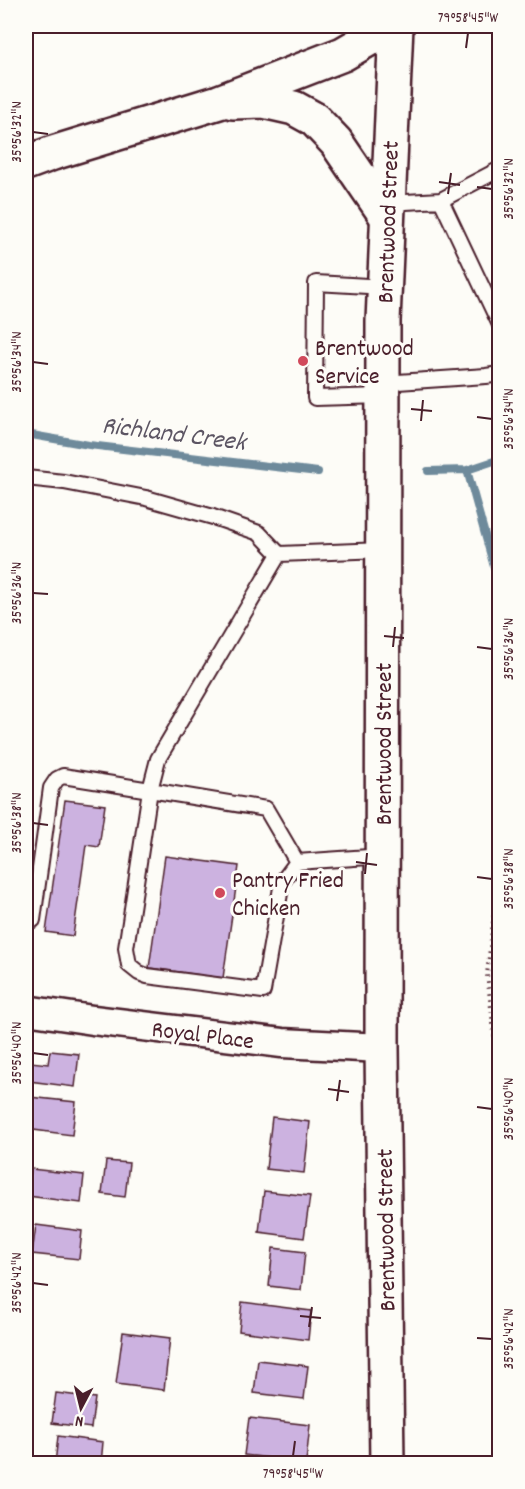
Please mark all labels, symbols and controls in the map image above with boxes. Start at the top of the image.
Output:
text: 79°58'45"W [438,8,499,30]
text: 35°56'32"N [7,101,29,163]
street label: Brentwood Street [370,140,410,304]
text: 35°56'32"N [499,158,521,220]
text: 35°56'34"N [7,331,29,393]
place label: Brentwood Service [315,333,414,395]
marker: Brentwood Service [296,354,310,368]
text: 35°56'34"N [499,388,521,450]
water label: Richland Creek [100,408,250,463]
text: 35°56'36"N [7,562,29,624]
text: 35°56'36"N [499,618,521,680]
street label: Brentwood Street [369,663,403,825]
text: 35°56'38"N [7,792,29,854]
text: 35°56'38"N [499,848,521,910]
place label: Pantry Fried Chicken [232,865,344,927]
marker: Pantry Fried Chicken [213,886,227,900]
street label: Royal Place [150,1014,256,1060]
text: 35°56'40"N [7,1022,29,1084]
text: 35°56'40"N [499,1078,521,1140]
street label: Brentwood Street [370,1148,406,1312]
text: 35°56'42"N [7,1252,29,1314]
text: 35°56'42"N [499,1308,521,1370]
north arrow [51,1378,111,1438]
text: N [74,1408,85,1432]
text: 79°58'45"W [263,1464,324,1486]

